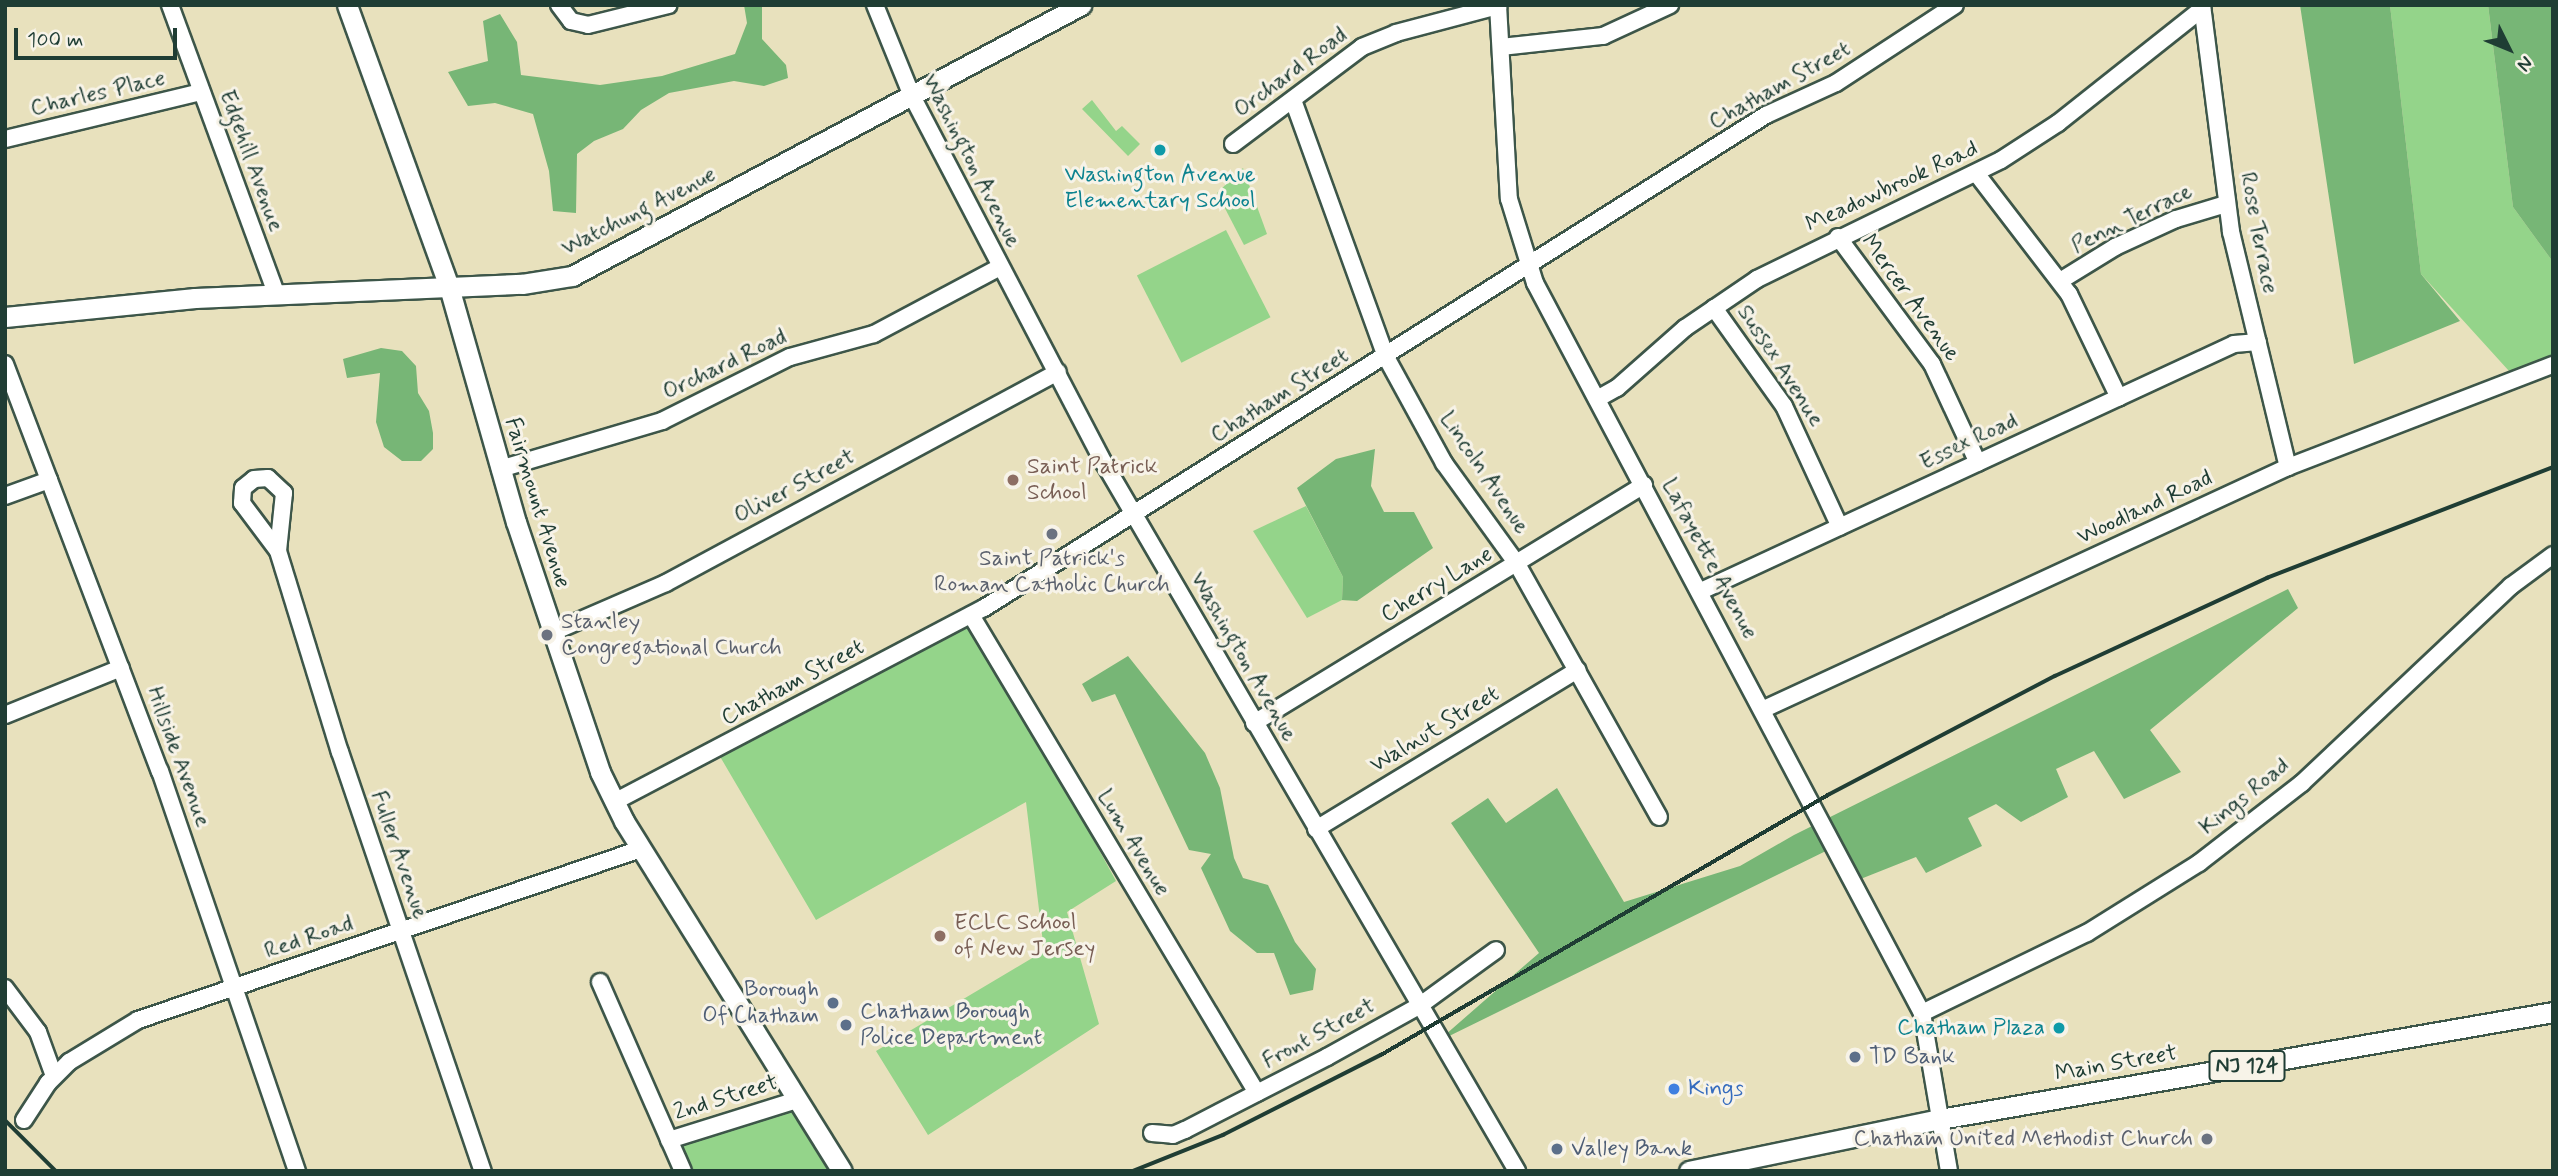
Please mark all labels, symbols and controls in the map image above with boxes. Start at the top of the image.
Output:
scale bar [18,14,180,58]
north arrow [2474,14,2544,84]
street label: Orchard Road [1230,22,1352,124]
text: 100 m [27,26,83,54]
street label: Chatham Street [1703,35,1857,137]
text: N [2511,51,2538,77]
street label: Charles Place [29,65,167,123]
street label: Washington Avenue [916,71,1026,251]
street label: Edgehill Avenue [212,86,290,236]
street label: Meadowbrook Road [1802,135,1982,239]
marker: Washington Avenue Elementary School [1152,142,1168,158]
street label: Watchung Avenue [555,160,723,264]
place label: Washington Avenue Elementary School [1064,161,1256,215]
street label: Rose Terrace [2233,171,2283,295]
street label: Penn Terrace [2067,178,2197,260]
street label: Mercer Avenue [1855,230,1965,366]
street label: Sussex Avenue [1730,300,1830,432]
street label: Orchard Road [659,323,791,407]
street label: Chatham Street [1204,341,1356,451]
street label: Lincoln Avenue [1431,404,1537,542]
street label: Essex Road [1916,407,2022,477]
street label: Fairmount Avenue [497,412,577,594]
street label: Oliver Street [730,444,860,530]
place label: Saint Patrick School [1027,453,1158,507]
street label: Woodland Road [2074,465,2216,551]
marker: Saint Patrick School [1005,472,1021,488]
street label: Lafayette Avenue [1654,473,1764,645]
marker: Saint Patrick's Roman Catholic Church [1044,526,1060,542]
street label: Cherry Lane [1375,540,1499,630]
place label: Saint Patrick's Roman Catholic Church [932,545,1172,599]
street label: Washington Avenue [1184,569,1302,745]
place label: Stanley Congregational Church [561,608,787,662]
marker: Stanley Congregational Church [539,627,555,643]
street label: Chatham Street [715,633,871,733]
street label: Walnut Street [1364,680,1506,780]
street label: Hillside Avenue [140,683,216,831]
street label: Kings Road [2194,752,2296,842]
street label: Lum Avenue [1089,783,1177,903]
street label: Fuller Avenue [364,788,434,922]
place label: ECLC School of New Jersey [954,909,1092,963]
street label: Red Road [263,911,355,965]
marker: ECLC School of New Jersey [932,928,948,944]
place label: Borough Of Chatham [698,976,819,1030]
street label: Front Street [1258,993,1380,1075]
marker: Borough Of Chatham [825,995,841,1011]
place label: Chatham Borough Police Department [860,998,1055,1052]
place label: Chatham Plaza [1895,1014,2045,1042]
marker: Chatham Borough Police Department [838,1017,854,1033]
marker: Chatham Plaza [2051,1020,2067,1036]
street label: Main Street [2053,1040,2179,1088]
place label: TD Bank [1869,1043,1954,1071]
road number: NJ 124 [2208,1048,2286,1084]
marker: TD Bank [1847,1049,1863,1065]
street label: 2nd Street [671,1069,781,1127]
place label: Kings [1688,1075,1744,1103]
marker: Kings [1666,1081,1682,1097]
place label: Chatham United Methodist Church [1857,1125,2193,1153]
marker: Chatham United Methodist Church [2199,1131,2215,1147]
place label: Valley Bank [1571,1135,1686,1163]
marker: Valley Bank [1549,1141,1565,1157]

